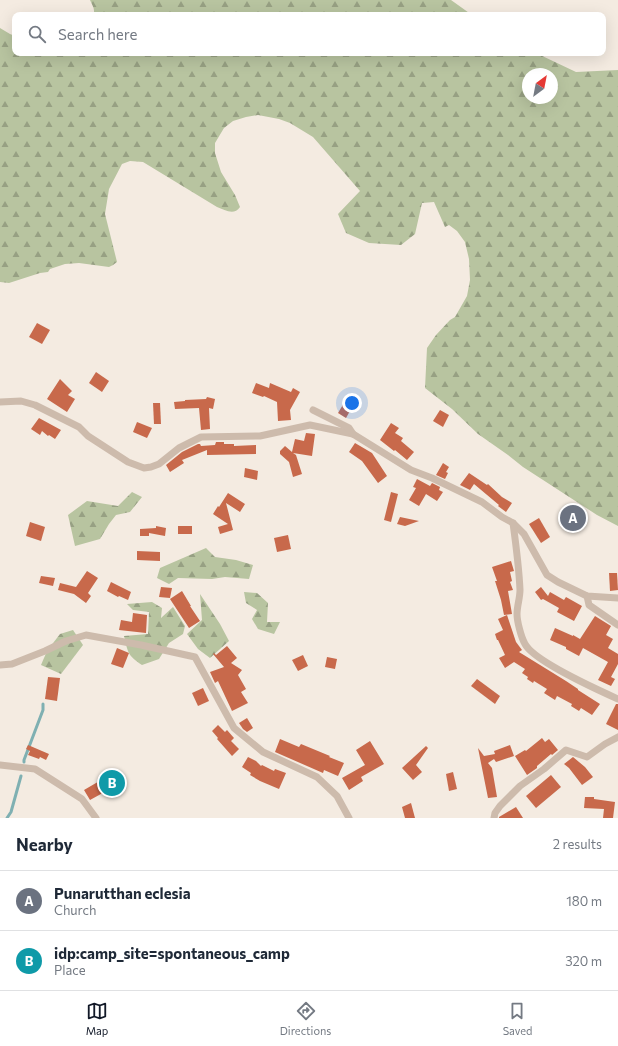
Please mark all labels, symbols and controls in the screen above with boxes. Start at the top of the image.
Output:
search box [12,12,606,56]
icon: search [26,23,48,45]
text: Search here [58,25,137,43]
north arrow [522,68,558,104]
your location [342,393,362,413]
pin: A [560,503,586,533]
pin: B [99,768,125,798]
text: Nearby [16,834,73,855]
text: 2 results [553,836,602,852]
text: Punarutthan eclesia [54,884,191,902]
text: A [24,893,34,909]
text: 180 m [566,893,602,909]
text: Church [54,902,96,918]
text: idp:camp_site=spontaneous_camp [54,944,290,962]
text: B [25,953,33,969]
text: 320 m [565,953,602,969]
text: Place [54,962,86,978]
tab: Map [86,1000,108,1037]
tab: Directions [280,1000,331,1037]
tab: Saved [503,1000,532,1037]

